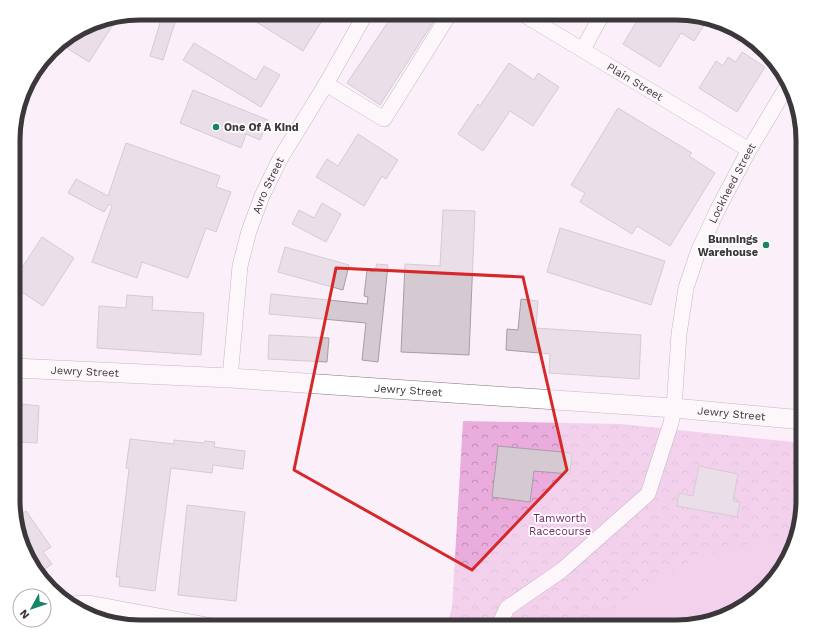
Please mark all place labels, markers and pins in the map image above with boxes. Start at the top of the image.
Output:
place label: One Of A Kind [224,121,299,134]
marker: One Of A Kind [211,122,221,132]
place label: Bunnings Warehouse [698,233,758,259]
marker: Bunnings Warehouse [761,240,771,250]

